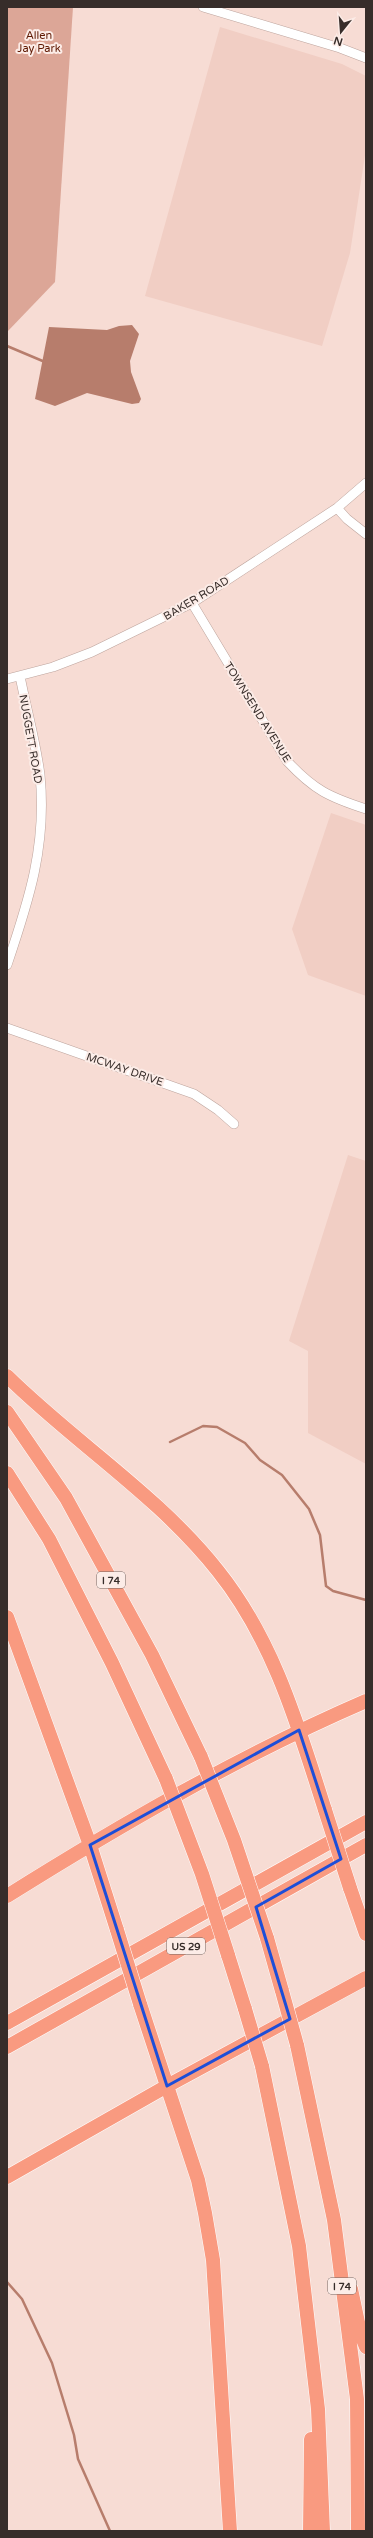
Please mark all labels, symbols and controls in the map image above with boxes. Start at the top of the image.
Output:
north arrow [321,12,361,52]
park label: Allen Jay Park [17,29,61,55]
text: N [332,34,344,49]
street label: BAKER ROAD [161,574,231,623]
street label: TOWNSEND AVENUE [221,660,294,765]
street label: NUGGETT ROAD [16,694,45,785]
street label: MCWAY DRIVE [85,1050,165,1089]
road number: I 74 [97,1572,125,1588]
road number: US 29 [167,1938,205,1954]
road number: I 74 [328,2278,356,2294]

